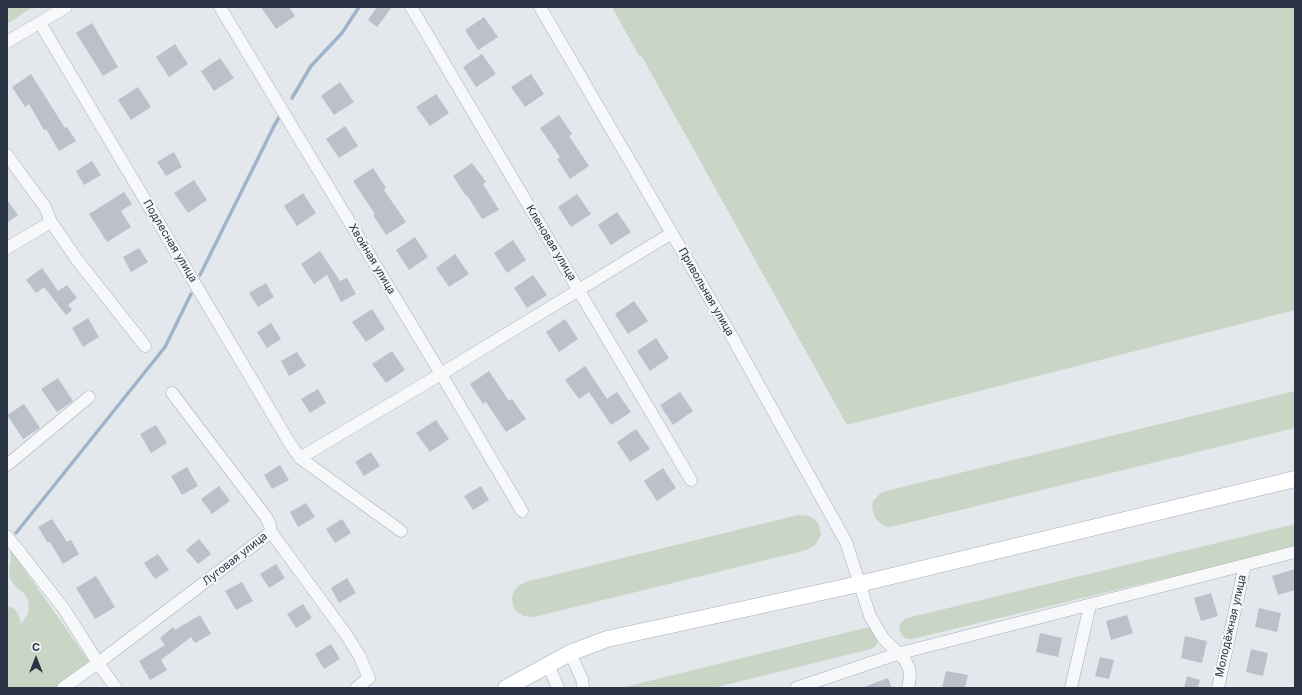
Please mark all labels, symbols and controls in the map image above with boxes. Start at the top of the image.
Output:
street label: Подлесная улица [140,197,200,285]
street label: Кленовая улица [523,203,579,283]
street label: Хвойная улица [346,221,398,297]
street label: Привольная улица [675,245,737,339]
street label: Луговая улица [200,530,270,588]
street label: Молодёжная улица [1213,574,1249,678]
north arrow [16,639,56,679]
text: С [32,640,40,654]

